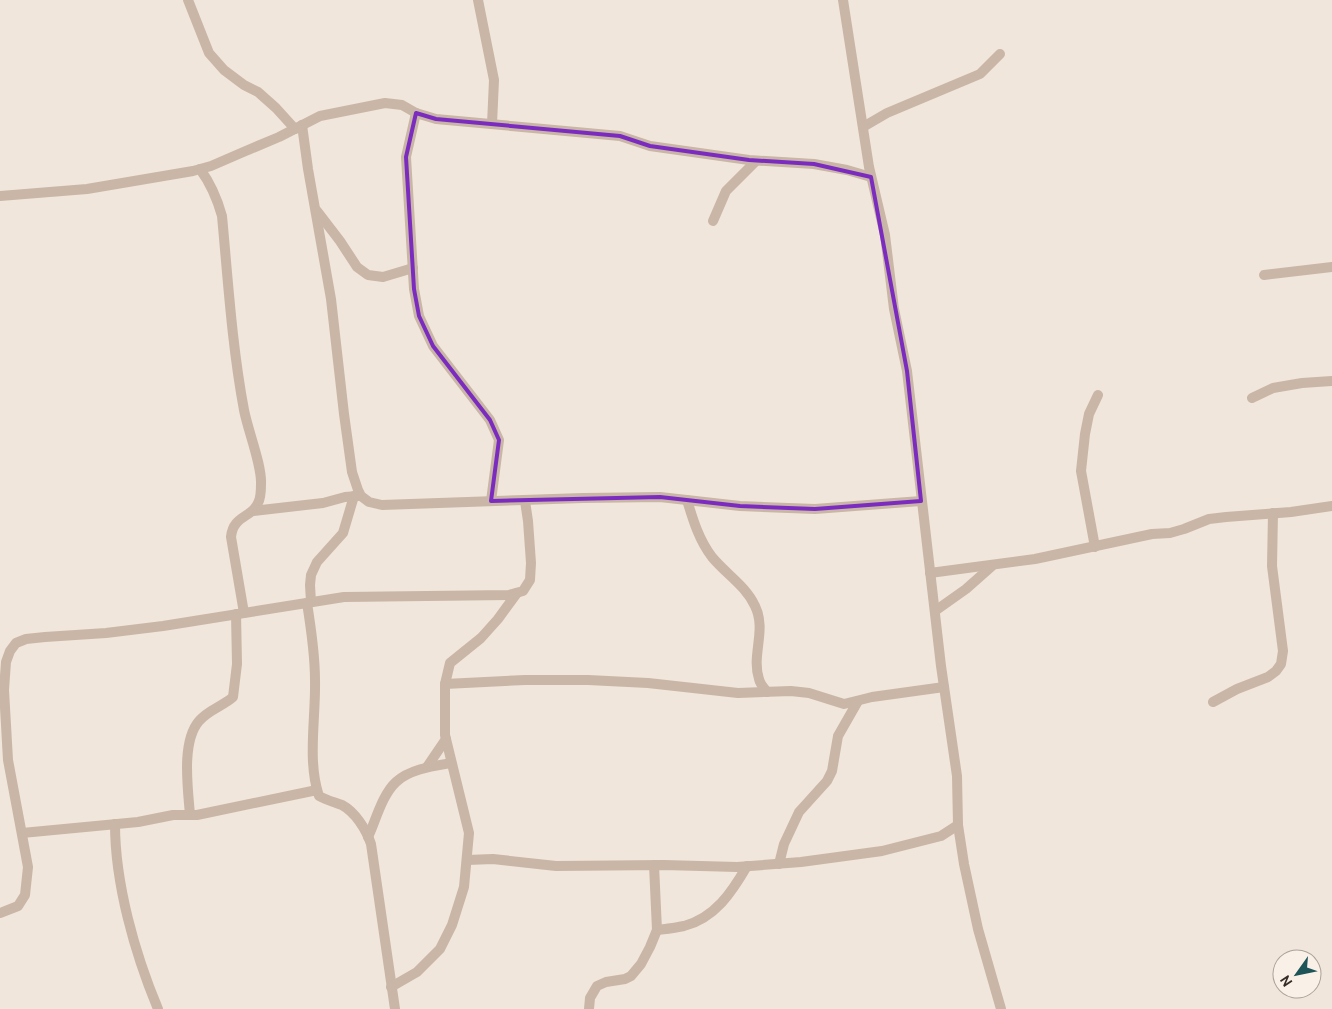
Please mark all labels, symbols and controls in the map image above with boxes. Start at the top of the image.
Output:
north arrow [1272,949,1322,999]
text: N [1276,972,1296,990]

